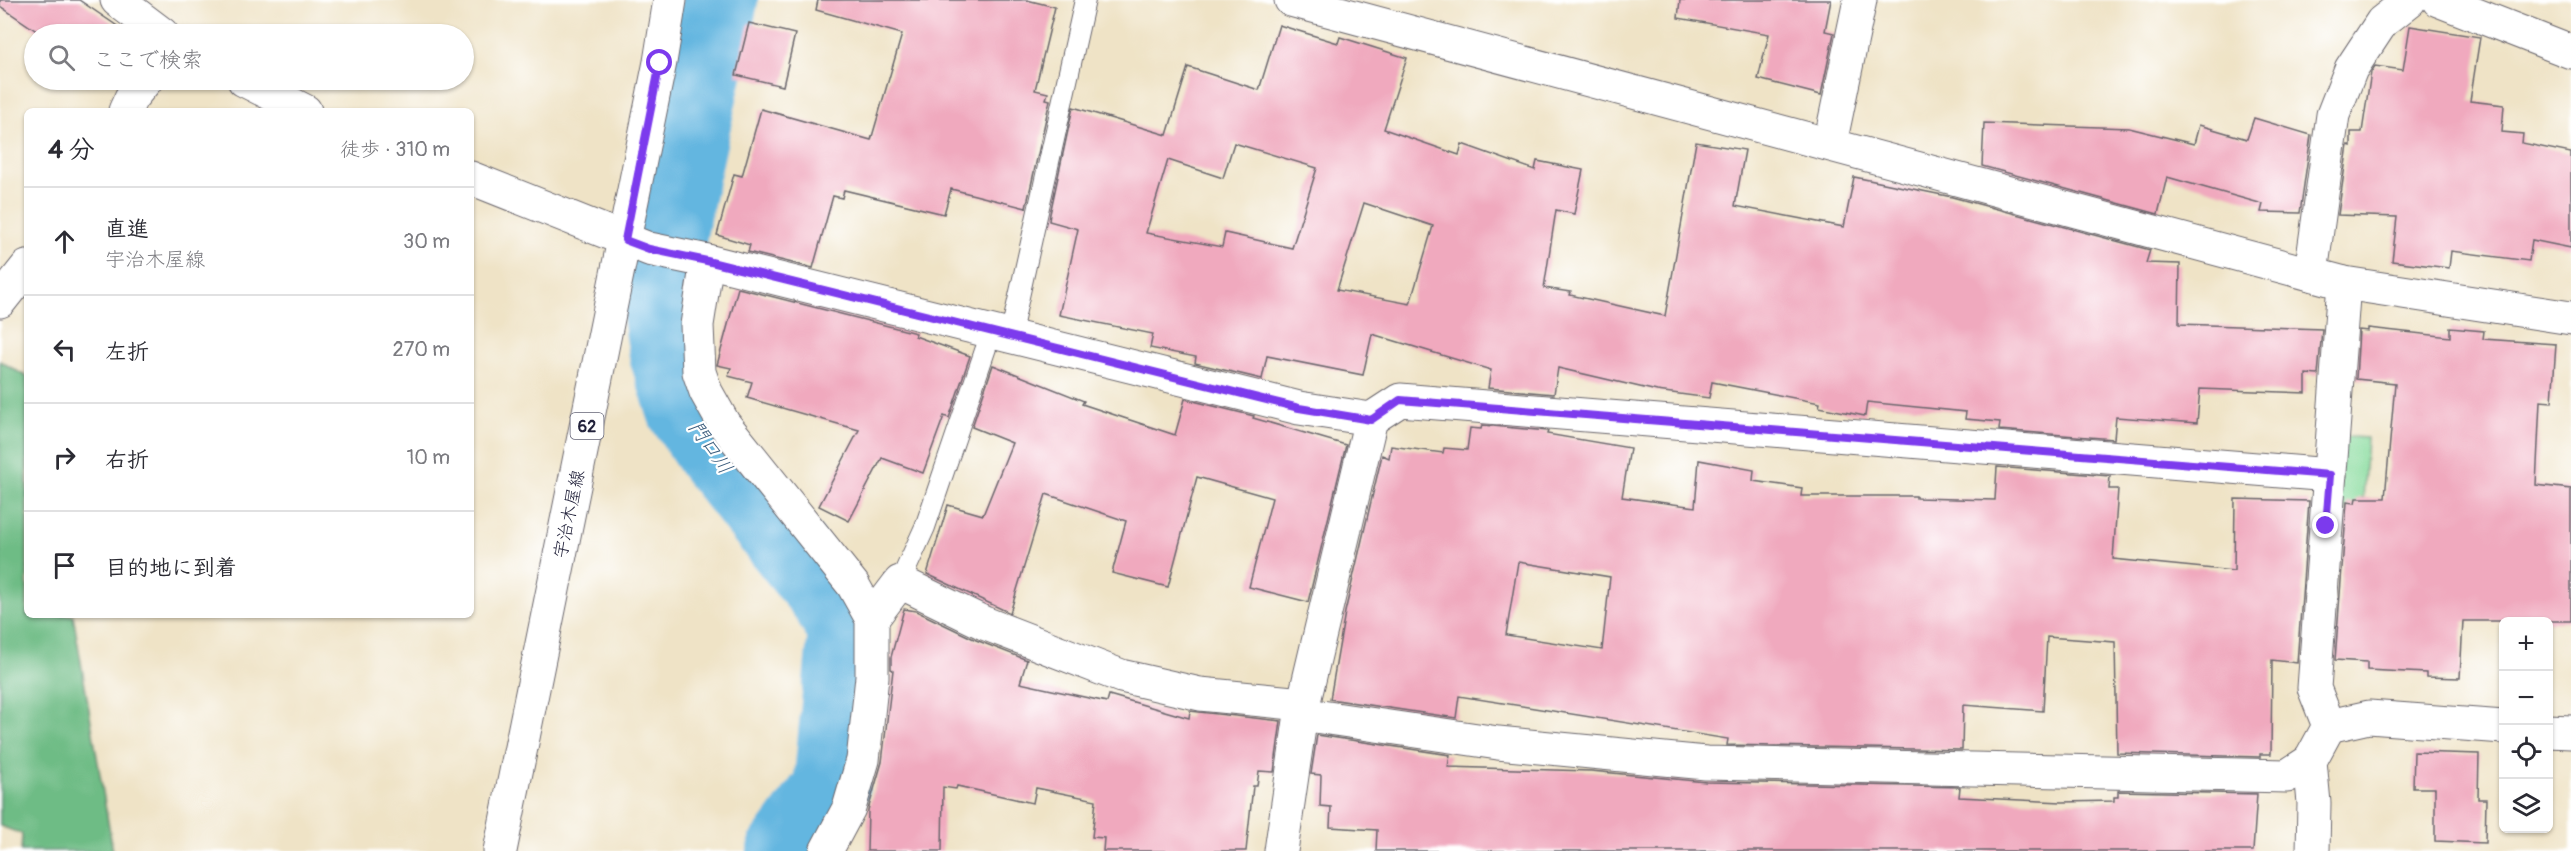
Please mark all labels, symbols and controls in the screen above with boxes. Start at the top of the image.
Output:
search box [24,24,474,90]
icon: search [45,41,78,74]
text: ここで検索 [93,46,203,74]
route start [646,49,672,75]
text: 4 分 [48,134,95,166]
text: 徒歩 · 310 m [340,137,450,162]
text: 直進 [105,215,149,243]
icon: ahead [48,225,81,258]
text: 30 m [403,229,450,254]
text: 宇治木屋線 [105,247,205,272]
icon: left [48,333,81,366]
text: 270 m [392,337,450,362]
text: 左折 [105,338,149,366]
road number: 62 [570,413,604,439]
water label: 門口川 [683,416,738,479]
icon: right [48,441,81,474]
text: 10 m [406,445,450,470]
text: 右折 [105,446,149,474]
street label: 宇治木屋線 [549,468,590,561]
route end [2312,512,2338,538]
icon: arrive [48,549,81,582]
text: 目的地に到着 [105,554,237,582]
map controls [2499,617,2553,833]
button: + [2499,617,2553,671]
button: − [2499,671,2553,725]
button: locate [2499,725,2553,779]
button: layers [2499,779,2553,833]

